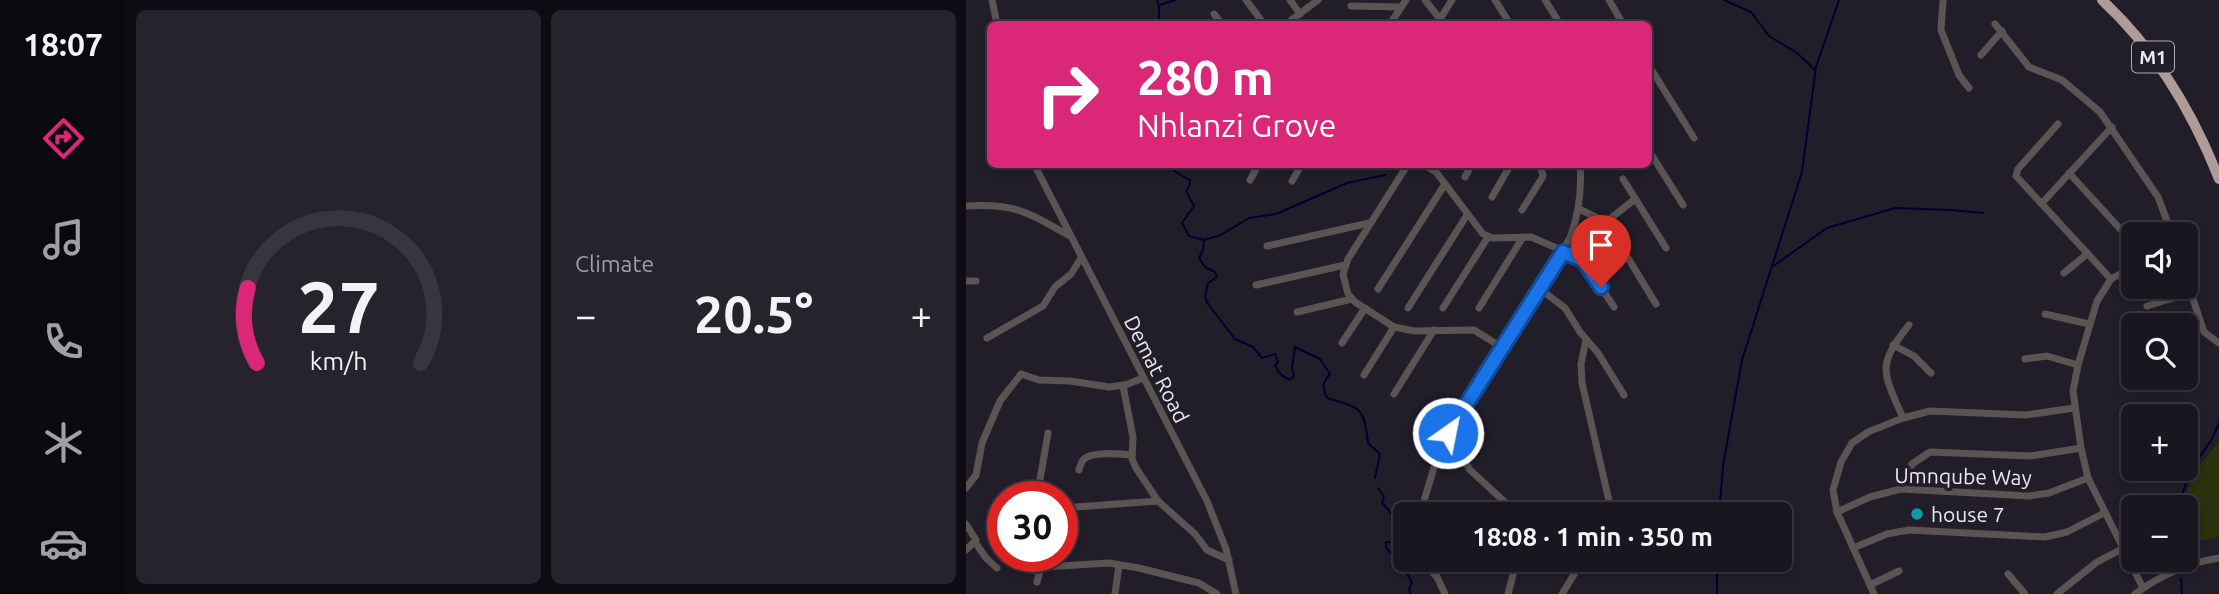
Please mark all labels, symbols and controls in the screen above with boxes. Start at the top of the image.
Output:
text: 18:07 [23,26,103,62]
road number: M1 [2132,41,2174,72]
icon: right [1022,49,1113,140]
text: 280 m [1137,49,1274,104]
text: Nhlanzi Grove [1137,107,1336,143]
icon: directions [39,114,88,163]
icon: music [39,215,88,264]
pin [1571,215,1631,287]
map controls [2121,222,2198,572]
button: sound [2121,222,2198,299]
icon: arrive [1582,226,1620,264]
text: Climate [575,251,654,276]
text: 27 [297,265,380,347]
text: 20.5° [694,285,813,343]
text: − [575,294,596,336]
text: + [911,294,932,336]
street label: Demat Road [1120,312,1194,426]
button: search [2121,313,2198,390]
icon: phone [39,317,88,366]
text: km/h [310,347,367,375]
position arrow [1411,396,1485,470]
button: + [2121,404,2198,481]
icon: climate [39,418,88,467]
street label: Umnqube Way [1894,463,2032,489]
speed limit sign: 30 [987,481,1078,572]
button: − [2121,495,2198,572]
place label: house 7 [1931,502,2005,526]
marker: house 7 [1909,506,1925,522]
icon: car [39,519,88,568]
text: 18:08 · 1 min · 350 m [1472,522,1713,551]

